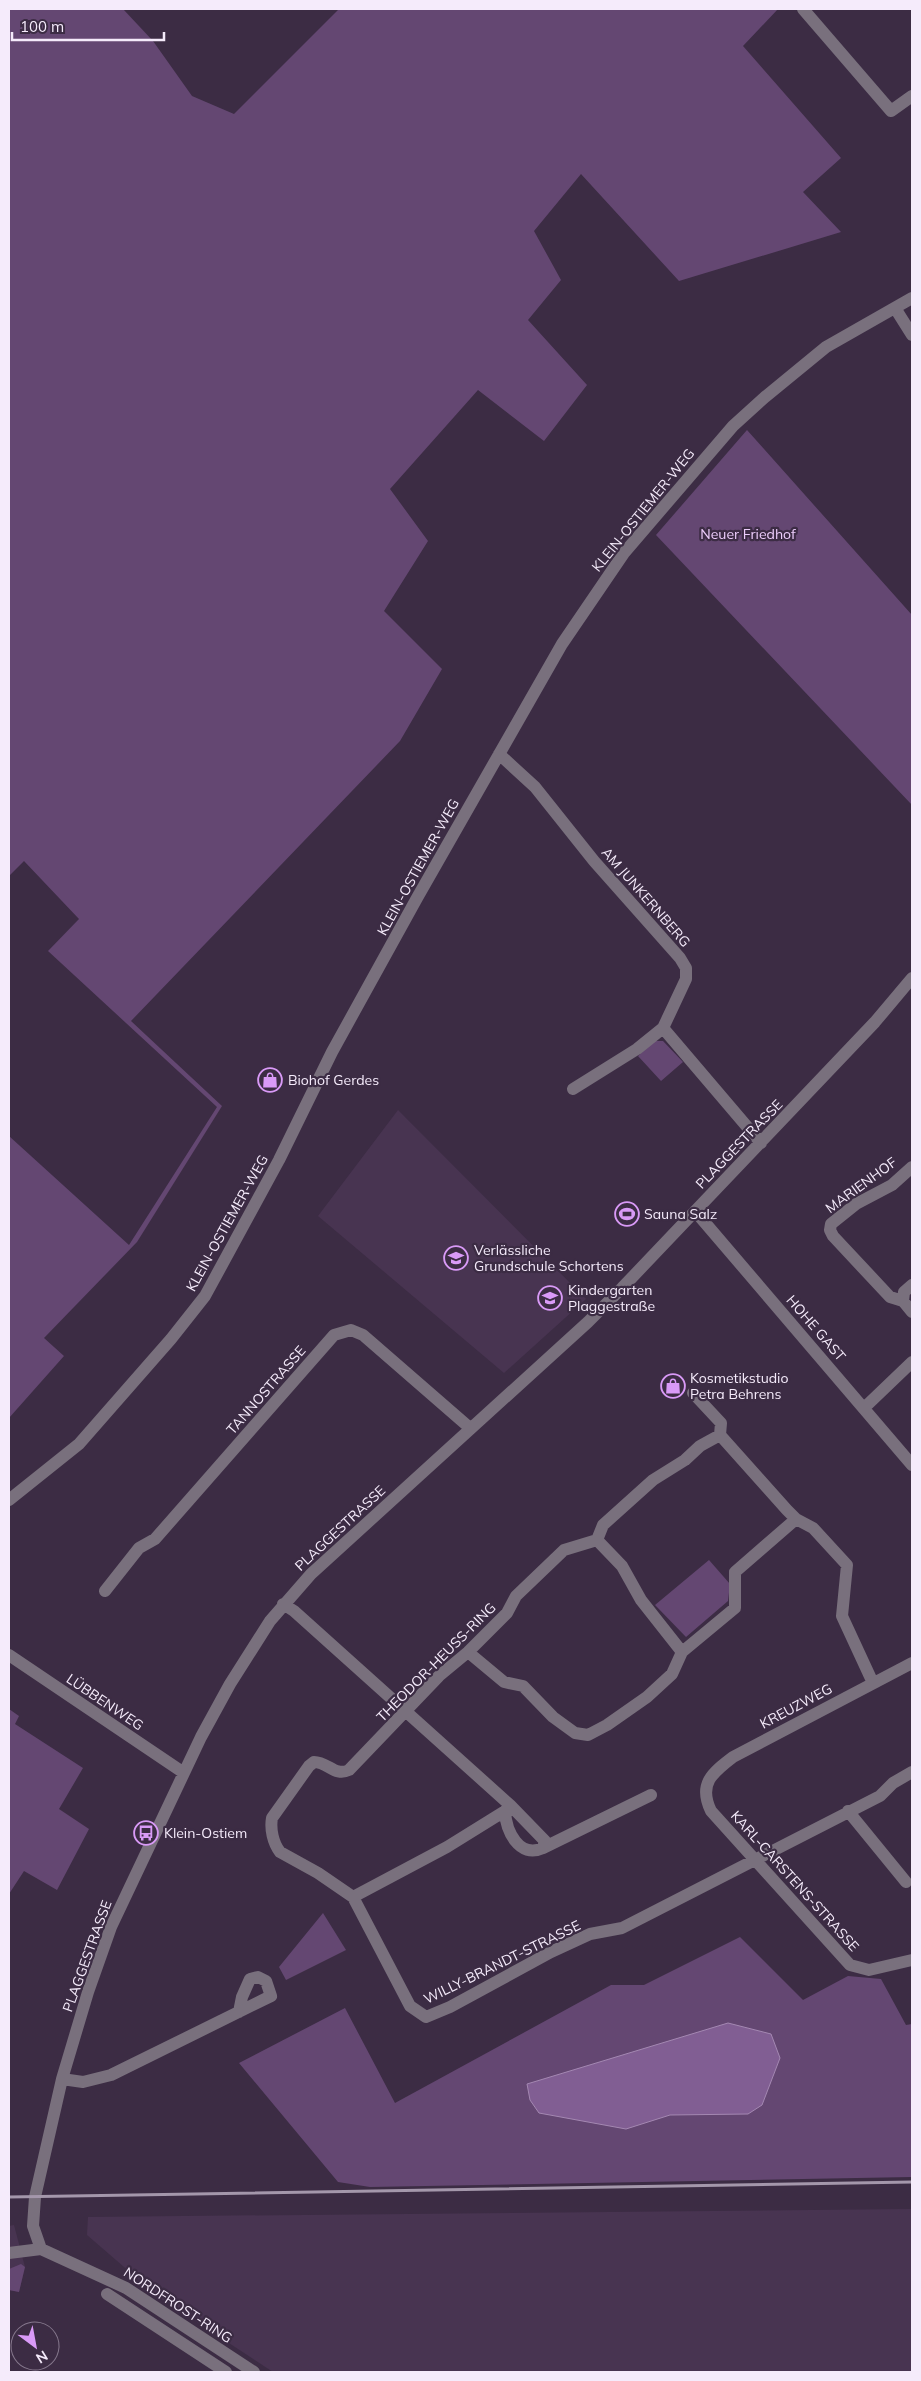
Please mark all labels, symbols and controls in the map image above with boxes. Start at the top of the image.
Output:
scale bar [12,10,165,42]
text: 100 m [20,17,64,36]
street label: KLEIN-OSTIEMER-WEG [588,445,698,575]
park label: Neuer Friedhof [700,525,796,543]
street label: KLEIN-OSTIEMER-WEG [373,796,463,938]
street label: AM JUNKERNBERG [598,844,694,950]
shop icon: Biohof Gerdes [257,1067,283,1093]
place label: Biohof Gerdes [288,1071,379,1089]
street label: PLAGGESTRASSE [692,1095,786,1193]
street label: KLEIN-OSTIEMER-WEG [182,1152,272,1294]
street label: MARIENHOF [822,1153,900,1217]
sports icon: Sauna Salz [614,1201,640,1227]
place label: Sauna Salz [644,1205,717,1223]
place label: Verlässliche Grundschule Schortens [474,1241,624,1275]
school or university icon: Verlässliche Grundschule Schortens [443,1245,469,1271]
place label: Kindergarten Plaggestraße [568,1281,655,1315]
school or university icon: Kindergarten Plaggestraße [537,1285,563,1311]
street label: HOHE GAST [782,1291,850,1365]
street label: TANNOSTRASSE [223,1342,309,1438]
place label: Kosmetikstudio Petra Behrens [690,1369,788,1403]
shop icon: Kosmetikstudio Petra Behrens [660,1373,686,1399]
street label: PLAGGESTRASSE [291,1481,389,1575]
street label: THEODOR-HEUSS-RING [373,1599,499,1725]
street label: LÜBBENWEG [63,1670,147,1734]
street label: KREUZWEG [757,1679,835,1733]
street label: KARL-CARSTENS-STRASSE [727,1807,863,1955]
bus stop icon: Klein-Ostiem [133,1820,159,1846]
place label: Klein-Ostiem [164,1824,247,1842]
street label: PLAGGESTRASSE [58,1898,116,2014]
street label: WILLY-BRANDT-STRASSE [421,1916,583,2008]
street label: NORDFROST-RING [120,2263,236,2347]
north arrow [10,2321,60,2371]
text: N [33,2347,51,2367]

